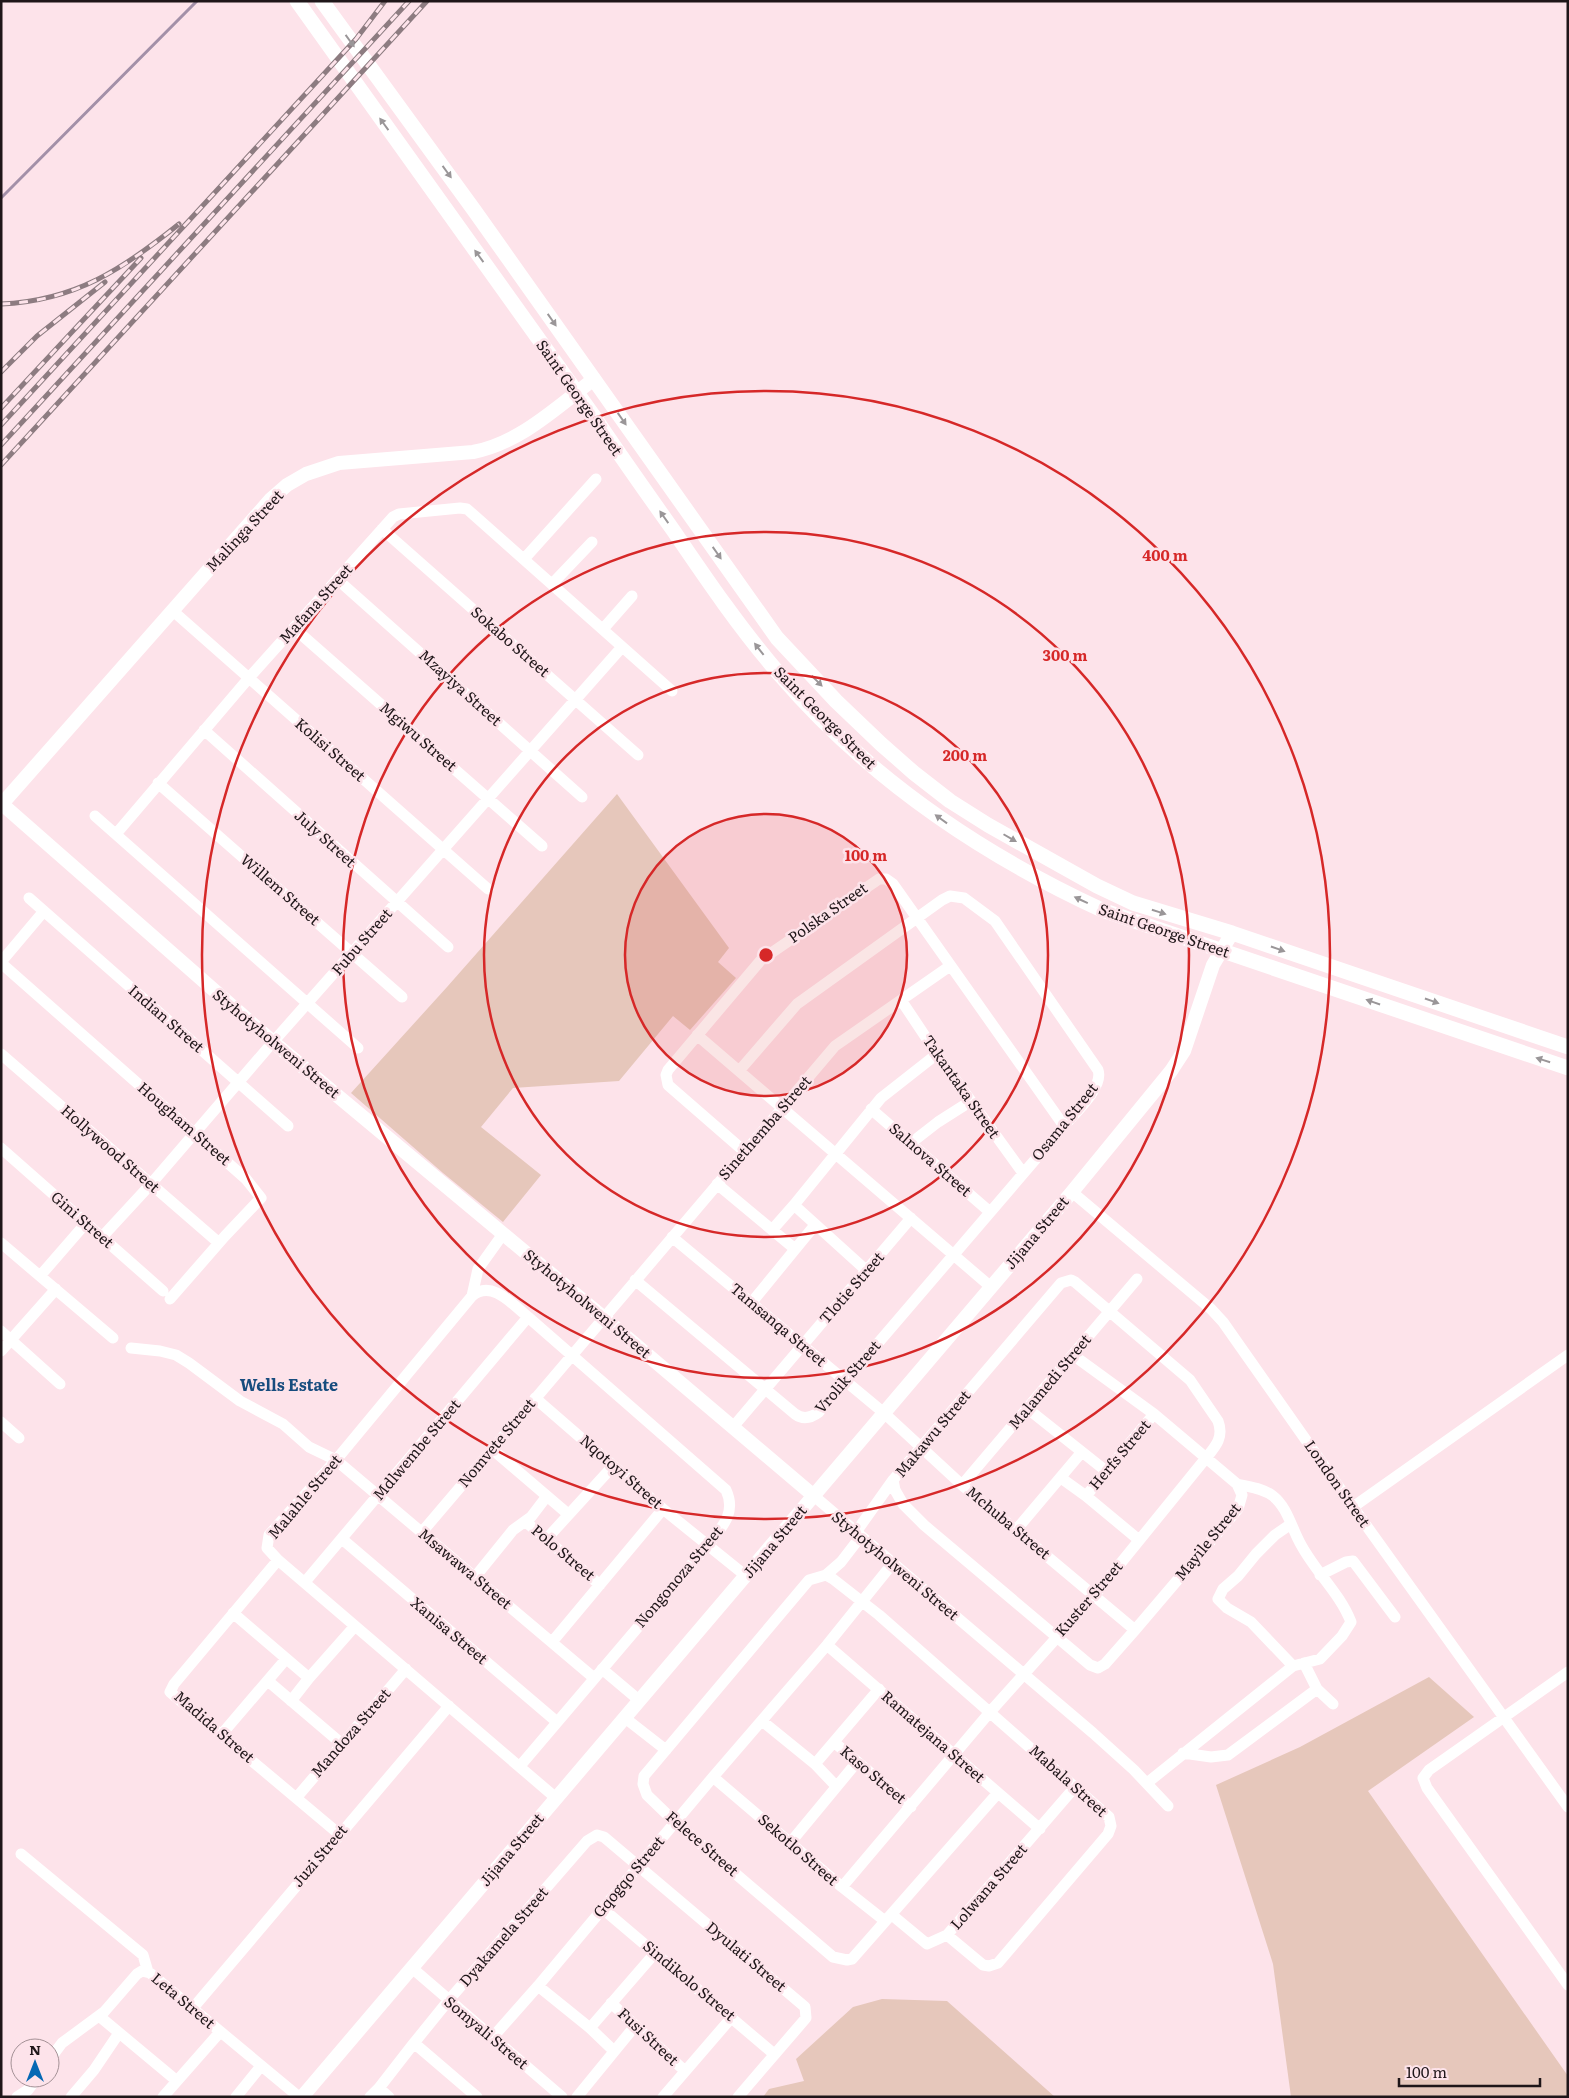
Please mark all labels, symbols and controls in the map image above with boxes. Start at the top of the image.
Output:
one-way arrow [345,34,356,47]
one-way arrow [379,117,389,131]
one-way arrow [441,165,452,178]
one-way arrow [474,249,484,263]
one-way arrow [547,313,558,326]
street label: Saint George Street [532,334,629,460]
one-way arrow [617,412,627,426]
street label: Malinga Street [200,484,288,576]
one-way arrow [659,510,669,524]
text: 400 m [1142,543,1188,566]
one-way arrow [712,546,723,559]
street label: Mafana Street [273,558,357,648]
street label: Sokabo Street [466,600,556,682]
street label: Mzayiya Street [414,643,508,731]
one-way arrow [753,643,764,656]
text: 300 m [1043,643,1087,666]
street label: Saint George Street [769,660,883,774]
one-way arrow [811,675,823,687]
street label: Mgiwu Street [375,696,463,776]
street label: Kolisi Street [290,712,371,786]
text: 200 m [943,743,987,766]
street label: July Street [290,804,362,872]
one-way arrow [934,814,948,824]
one-way arrow [1003,834,1018,842]
text: 100 m [845,843,887,866]
street label: Willem Street [236,848,326,930]
street label: Polska Street [783,876,872,948]
one-way arrow [1074,896,1088,904]
street label: Saint George Street [1096,896,1233,963]
street label: Fubu Street [325,902,397,980]
one-way arrow [1151,908,1166,916]
centre of rings [757,946,775,964]
one-way arrow [1271,946,1286,953]
street label: Indian Street [124,978,210,1057]
street label: Styhotyholweni Street [208,983,346,1103]
one-way arrow [1366,998,1381,1005]
one-way arrow [1425,998,1440,1005]
street label: Takantaka Street [918,1030,1007,1143]
one-way arrow [1536,1056,1551,1063]
street label: Sinethemba Street [712,1070,816,1184]
street label: Hougham Street [133,1076,237,1170]
street label: Osama Street [1025,1077,1103,1165]
street label: Hollywood Street [56,1098,166,1197]
street label: Salnova Street [885,1116,977,1201]
street label: Gini Street [46,1185,120,1253]
street label: Jijana Street [998,1190,1073,1274]
street label: Styhotyholweni Street [519,1243,657,1363]
street label: Tlotie Street [813,1246,889,1328]
street label: Tamsanqa Street [726,1277,832,1371]
street label: Malamedi Street [1002,1328,1096,1434]
street label: Vrolik Street [809,1334,885,1418]
district label: Wells Estate [240,1372,338,1396]
street label: Makawu Street [888,1384,975,1482]
street label: Nomvete Street [452,1392,540,1492]
street label: Mdlwembe Street [367,1393,465,1505]
street label: Herfs Street [1083,1414,1155,1494]
street label: Nqotoyi Street [575,1428,669,1513]
street label: London Street [1300,1435,1377,1531]
street label: Malahle Street [261,1449,346,1543]
street label: Mchuba Street [962,1480,1056,1564]
street label: Mayile Street [1168,1497,1245,1585]
street label: Jijana Street [736,1499,811,1583]
street label: Styhotyholweni Street [827,1505,965,1625]
street label: Polo Street [527,1518,601,1585]
street label: Nongonoza Street [628,1520,727,1632]
street label: Msawawa Street [414,1522,518,1614]
street label: Kuster Street [1049,1555,1127,1641]
street label: Xanisa Street [406,1591,493,1669]
street label: Mandoza Street [305,1682,395,1782]
street label: Madida Street [170,1684,260,1767]
street label: Ramatejana Street [877,1684,991,1787]
street label: Mabala Street [1025,1738,1113,1821]
street label: Kaso Street [836,1739,912,1809]
street label: Felece Street [661,1805,744,1881]
street label: Jijana Street [473,1807,548,1891]
street label: Sekotlo Street [754,1807,844,1890]
street label: Juzi Street [286,1819,352,1891]
street label: Gqogqo Street [587,1830,669,1922]
street label: Lolwana Street [944,1838,1032,1934]
street label: Dyakamela Street [453,1881,553,1991]
street label: Dyulati Street [702,1915,792,1997]
street label: Sindikolo Street [638,1934,741,2026]
street label: Leta Street [147,1966,221,2033]
street label: Somyali Street [440,1990,534,2074]
street label: Fusi Street [613,2002,685,2070]
north arrow [10,2038,60,2088]
text: N [29,2039,41,2059]
scale bar [1399,2056,1540,2088]
text: 100 m [1406,2060,1447,2083]

